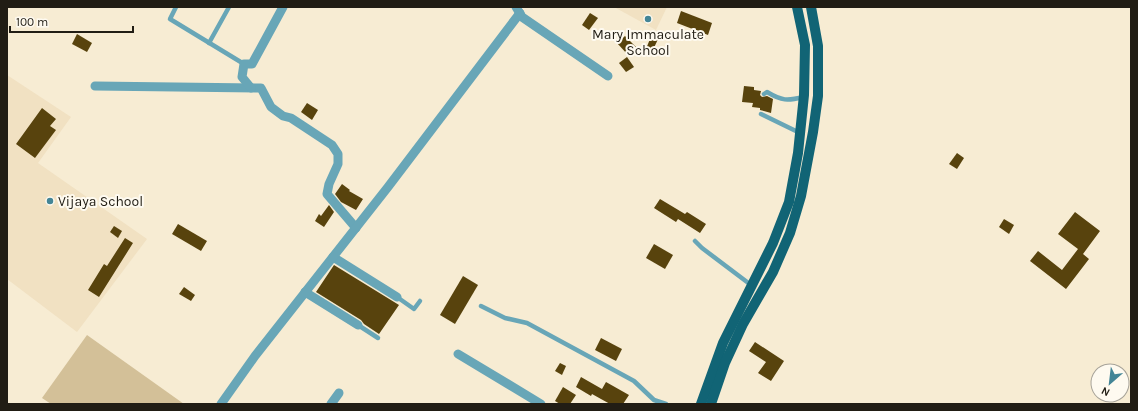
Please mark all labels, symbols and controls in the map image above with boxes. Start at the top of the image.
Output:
scale bar [10,8,133,34]
marker: Mary Immaculate School [643,14,653,24]
text: 100 m [16,15,48,29]
place label: Mary Immaculate School [592,26,704,59]
place label: Vijaya School [58,193,143,210]
marker: Vijaya School [45,196,55,206]
north arrow [1090,363,1130,403]
text: N [1099,384,1112,399]

